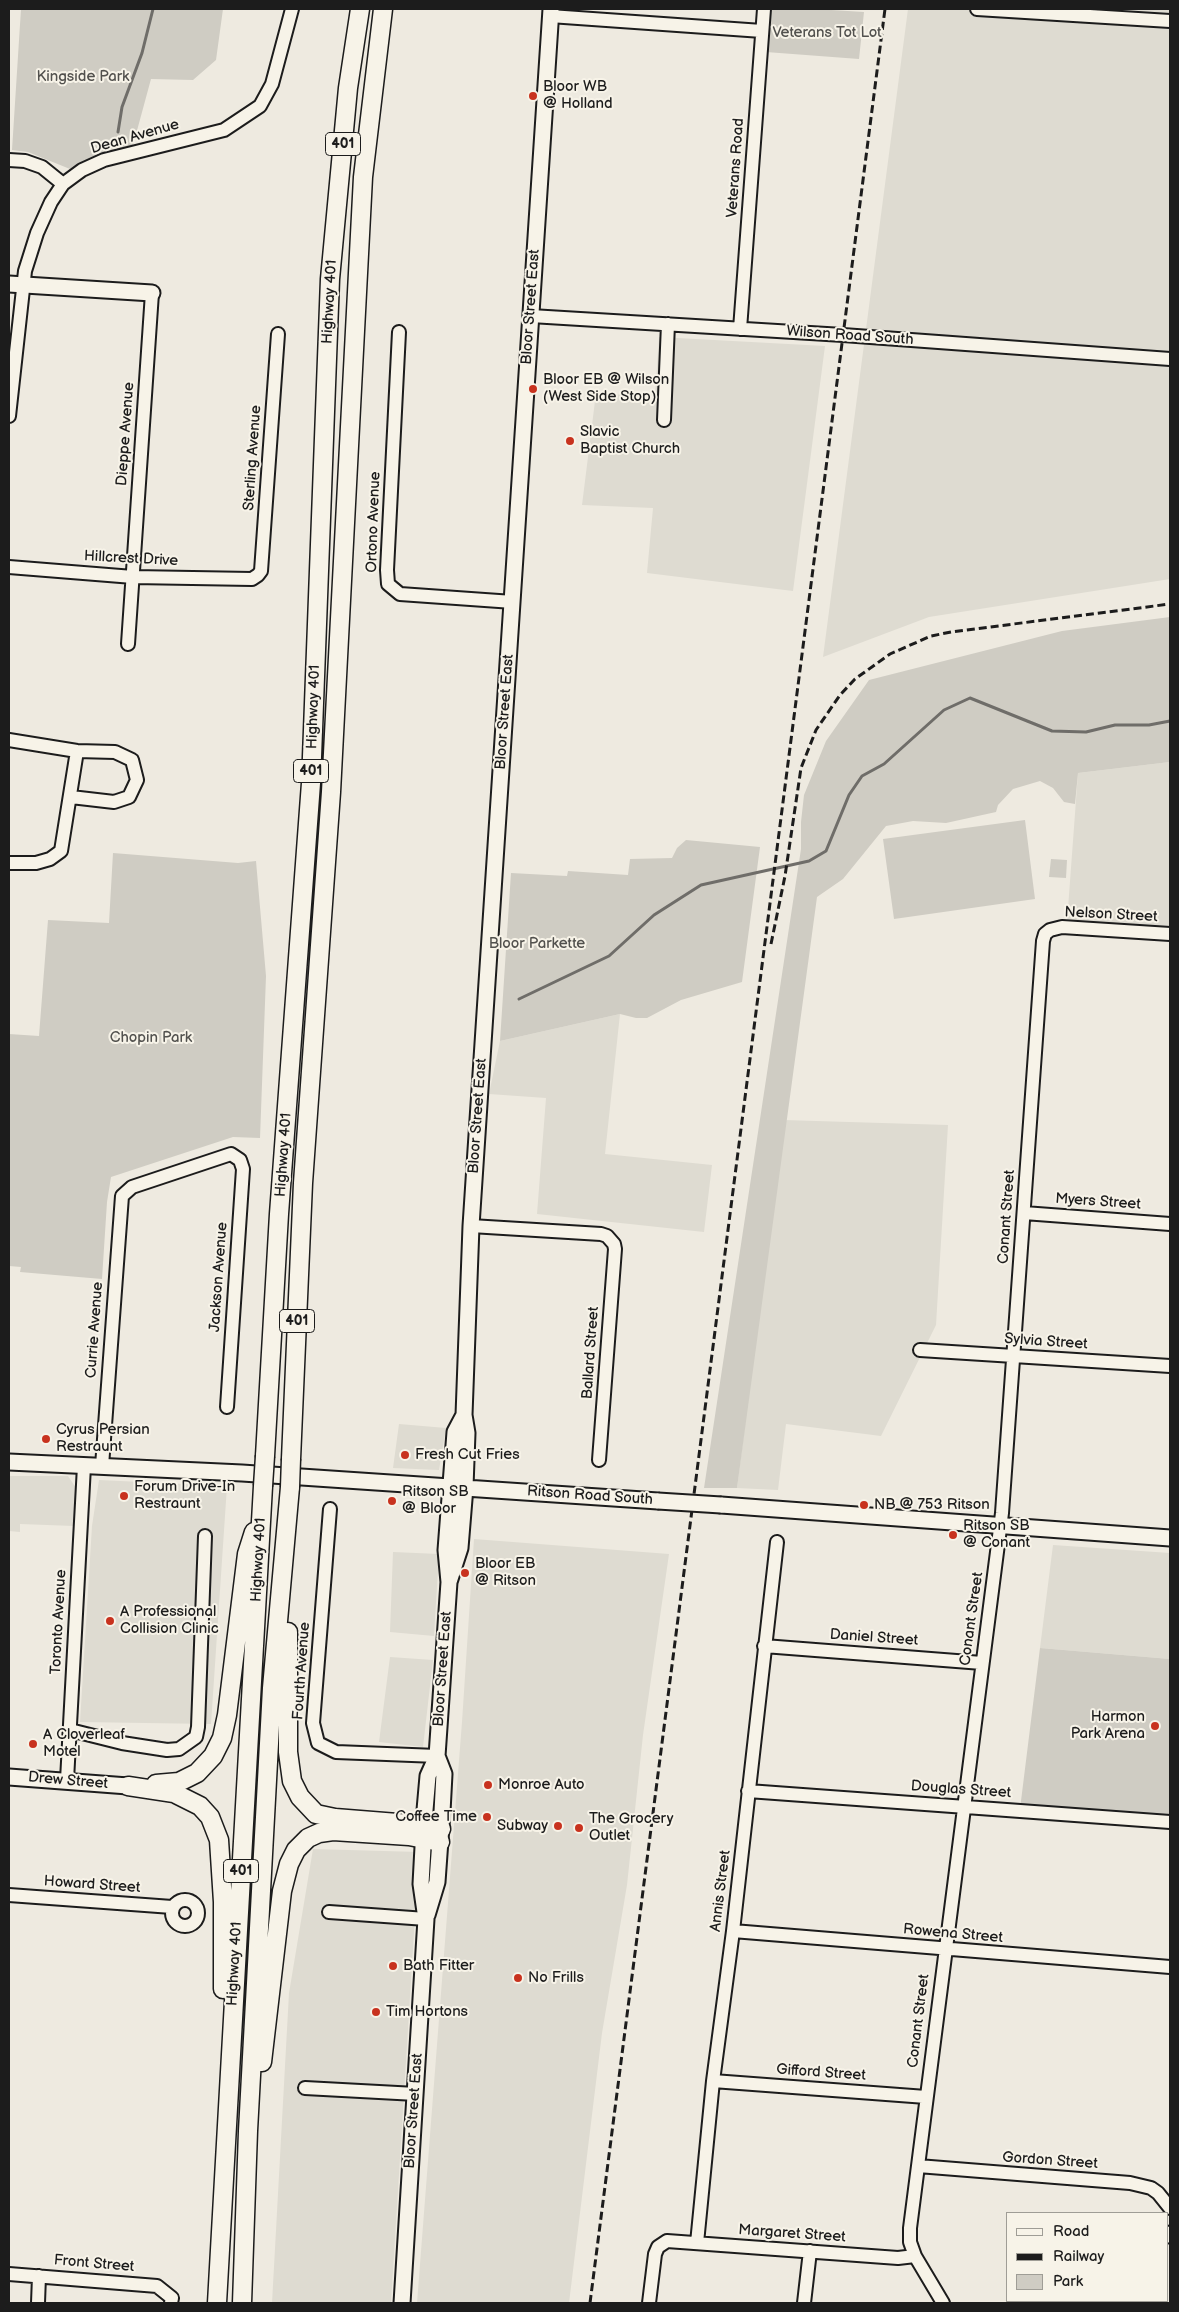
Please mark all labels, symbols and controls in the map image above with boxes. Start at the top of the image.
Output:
park label: Veterans Tot Lot [772,24,882,42]
park label: Kingside Park [37,68,129,86]
place label: Bloor WB @ Holland [543,78,612,113]
marker: Bloor WB @ Holland [527,90,539,102]
street label: Dean Avenue [89,116,181,158]
street label: Veterans Road [724,118,748,218]
road number: 401 [326,132,360,156]
street label: Bloor Street East [518,249,544,365]
street label: Highway 401 [319,259,341,345]
street label: Wilson Road South [786,323,914,349]
place label: Bloor EB @ Wilson (West Side Stop) [543,371,669,406]
street label: Dieppe Avenue [113,381,139,487]
marker: Bloor EB @ Wilson (West Side Stop) [527,383,539,395]
street label: Sterling Avenue [240,405,266,511]
place label: Slavic Baptist Church [580,423,680,458]
marker: Slavic Baptist Church [564,435,576,447]
street label: Ortono Avenue [363,471,385,573]
street label: Hillcrest Drive [83,548,179,570]
street label: Bloor Street East [492,654,518,770]
street label: Highway 401 [304,665,324,749]
road number: 401 [294,759,328,782]
street label: Nelson Street [1064,904,1158,926]
park label: Bloor Parkette [489,935,585,953]
park label: Chopin Park [110,1029,192,1047]
street label: Bloor Street East [465,1058,491,1174]
street label: Highway 401 [272,1112,296,1198]
street label: Conant Street [995,1169,1019,1265]
street label: Myers Street [1055,1190,1141,1214]
street label: Jackson Avenue [206,1221,232,1333]
street label: Currie Avenue [83,1281,107,1379]
street label: Ballard Street [579,1306,603,1400]
road number: 401 [280,1310,314,1332]
street label: Sylvia Street [1004,1330,1088,1354]
place label: Cyrus Persian Restraunt [56,1421,150,1456]
marker: Cyrus Persian Restraunt [40,1433,52,1445]
place label: Fresh Cut Fries [415,1446,520,1464]
marker: Fresh Cut Fries [399,1449,411,1461]
place label: Forum Drive-In Restraunt [134,1478,235,1513]
place label: Ritson SB @ Bloor [402,1483,468,1518]
street label: Ritson Road South [526,1483,654,1509]
marker: Forum Drive-In Restraunt [118,1490,130,1502]
marker: Ritson SB @ Bloor [386,1495,398,1507]
place label: NB @ 753 Ritson [874,1496,990,1514]
marker: NB @ 753 Ritson [858,1499,870,1511]
street label: Highway 401 [248,1517,270,1603]
place label: Ritson SB @ Conant [963,1517,1030,1552]
marker: Ritson SB @ Conant [947,1529,959,1541]
place label: Bloor EB @ Ritson [475,1555,536,1590]
marker: Bloor EB @ Ritson [459,1567,471,1579]
street label: Toronto Avenue [47,1569,71,1675]
street label: Conant Street [957,1571,987,1667]
place label: A Professional Collision Clinic [120,1603,219,1638]
street label: Bloor Street East [430,1611,456,1727]
marker: A Professional Collision Clinic [104,1615,116,1627]
street label: Fourth Avenue [290,1621,314,1721]
street label: Daniel Street [829,1626,919,1650]
place label: Harmon Park Arena [1071,1708,1145,1743]
marker: Harmon Park Arena [1149,1720,1161,1732]
place label: A Cloverleaf Motel [43,1726,125,1761]
marker: A Cloverleaf Motel [27,1738,39,1750]
street label: Drew Street [27,1769,109,1793]
place label: Monroe Auto [498,1776,585,1794]
street label: Douglas Street [910,1778,1012,1802]
marker: Monroe Auto [482,1779,494,1791]
place label: Coffee Time [395,1808,477,1826]
place label: The Grocery Outlet [589,1810,674,1845]
marker: Coffee Time [481,1811,493,1823]
place label: Subway [497,1817,548,1835]
marker: Subway [552,1820,564,1832]
marker: The Grocery Outlet [573,1822,585,1834]
street label: Annis Street [707,1849,735,1933]
road number: 401 [224,1860,258,1882]
street label: Howard Street [43,1873,141,1897]
street label: Highway 401 [224,1921,246,2007]
street label: Rowena Street [902,1921,1004,1947]
place label: Bath Fitter [403,1957,474,1975]
marker: Bath Fitter [387,1960,399,1972]
place label: No Frills [528,1969,584,1987]
marker: No Frills [512,1972,524,1984]
street label: Conant Street [904,1973,934,2069]
place label: Tim Hortons [386,2003,468,2021]
marker: Tim Hortons [370,2006,382,2018]
street label: Bloor Street East [401,2053,427,2169]
street label: Gifford Street [776,2061,866,2085]
street label: Gordon Street [1002,2149,1098,2173]
legend [1006,2212,1169,2302]
street label: Margaret Street [738,2221,846,2247]
text: Road [1053,2222,1089,2241]
text: Railway [1053,2247,1104,2266]
street label: Front Street [53,2252,135,2276]
text: Park [1053,2272,1083,2291]

